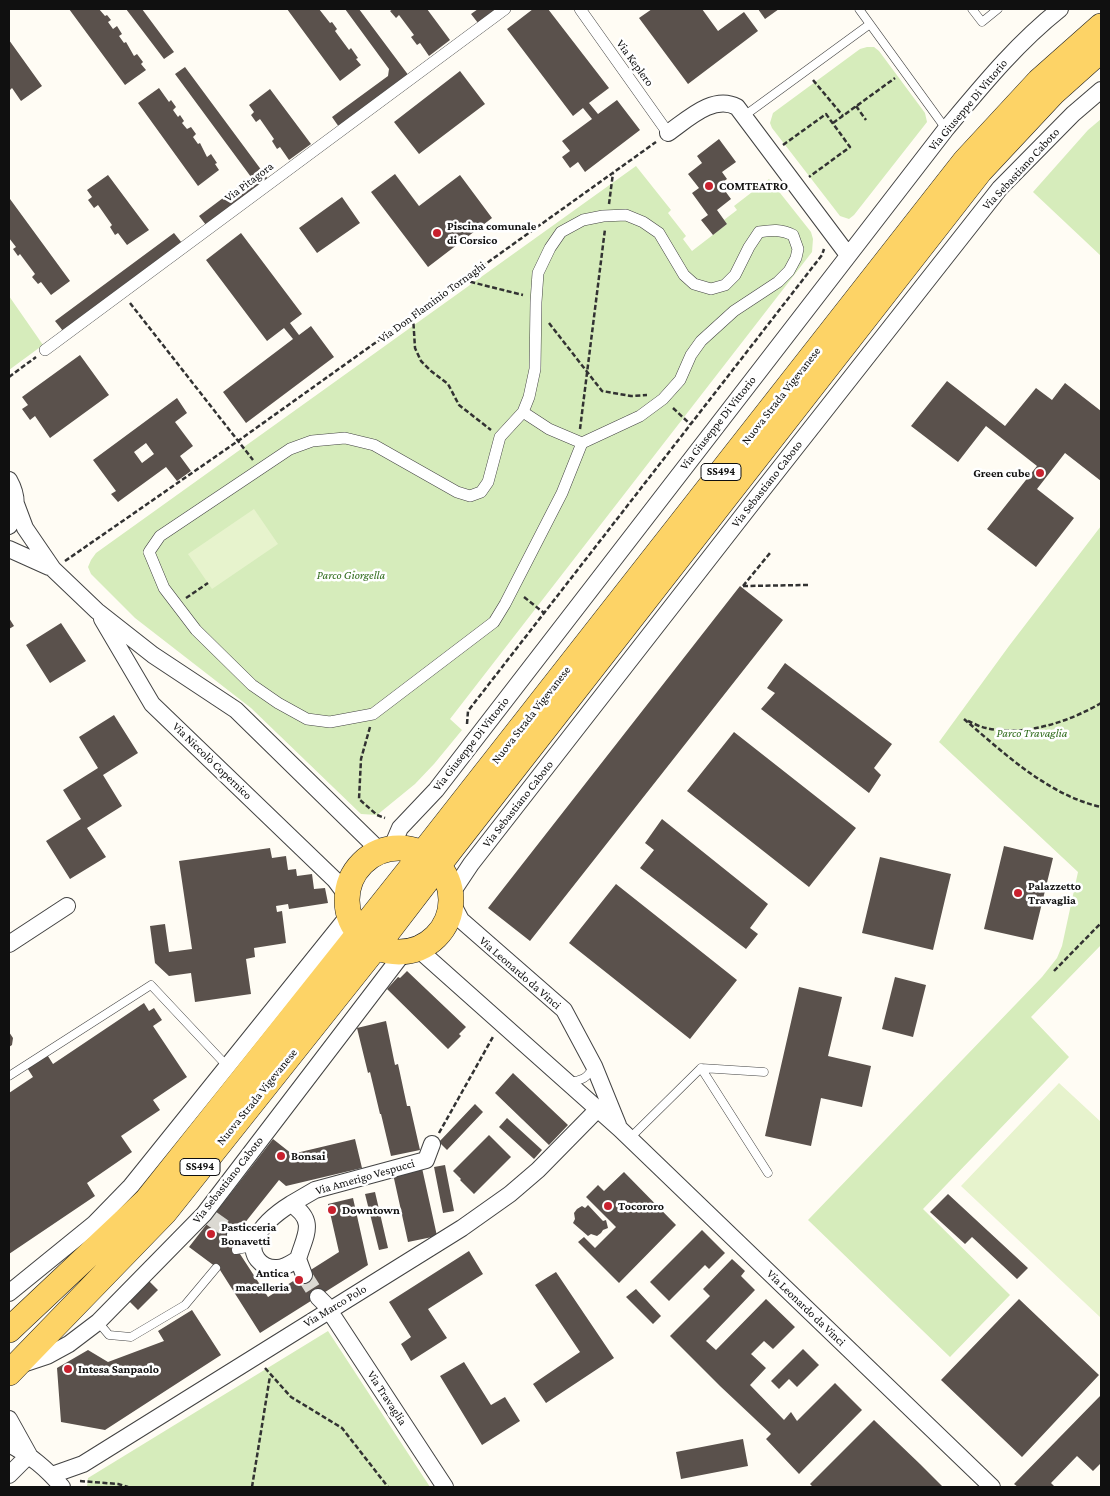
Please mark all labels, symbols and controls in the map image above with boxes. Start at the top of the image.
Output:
street label: Via Keplero [613,37,657,89]
street label: Via Giuseppe Di Vittorio [925,56,1011,154]
street label: Via Sebastiano Caboto [979,125,1063,213]
street label: Via Pitagora [222,159,276,205]
place label: COMTEATRO [719,179,788,193]
marker: COMTEATRO [703,180,715,192]
place label: Piscina comunale di Corsico [447,219,536,247]
marker: Piscina comunale di Corsico [431,227,443,239]
street label: Via Don Flaminio Tornaghi [376,258,488,346]
street label: Nuova Strada Vigevanese [738,344,824,448]
street label: Via Giuseppe Di Vittorio [677,373,759,473]
street label: Via Sebastiano Caboto [728,438,806,530]
road number: SS494 [701,464,741,481]
place label: Green cube [973,466,1030,480]
marker: Green cube [1034,467,1046,479]
park label: Parco Giorgella [317,568,385,582]
street label: Nuova Strada Vigevanese [488,663,574,767]
street label: Via Giuseppe Di Vittorio [430,694,512,794]
street label: Via Niccolò Copernico [169,719,255,803]
park label: Parco Travaglia [997,726,1067,740]
street label: Via Sebastiano Caboto [479,758,557,850]
place label: Palazzetto Travaglia [1028,879,1081,907]
marker: Palazzetto Travaglia [1012,887,1024,899]
street label: Via Leonardo da Vinci [476,934,564,1012]
street label: Nuova Strada Vigevanese [214,1046,300,1148]
street label: Via Sebastiano Caboto [189,1134,267,1226]
place label: Bonsai [291,1149,325,1163]
marker: Bonsai [275,1150,287,1162]
street label: Via Amerigo Vespucci [314,1156,416,1198]
road number: SS494 [180,1158,220,1176]
place label: Tocororo [618,1199,664,1213]
marker: Tocororo [602,1200,614,1212]
place label: Downtown [342,1203,400,1217]
marker: Downtown [326,1204,338,1216]
place label: Pasticceria Bonavetti [221,1220,276,1248]
marker: Pasticceria Bonavetti [205,1228,217,1240]
place label: Antica macelleria [235,1266,289,1294]
street label: Via Leonardo da Vinci [764,1267,848,1349]
marker: Antica macelleria [293,1274,305,1286]
street label: Via Marco Polo [301,1282,369,1330]
place label: Intesa Sanpaolo [78,1362,159,1376]
marker: Intesa Sanpaolo [62,1363,74,1375]
street label: Via Travaglia [364,1368,410,1428]

